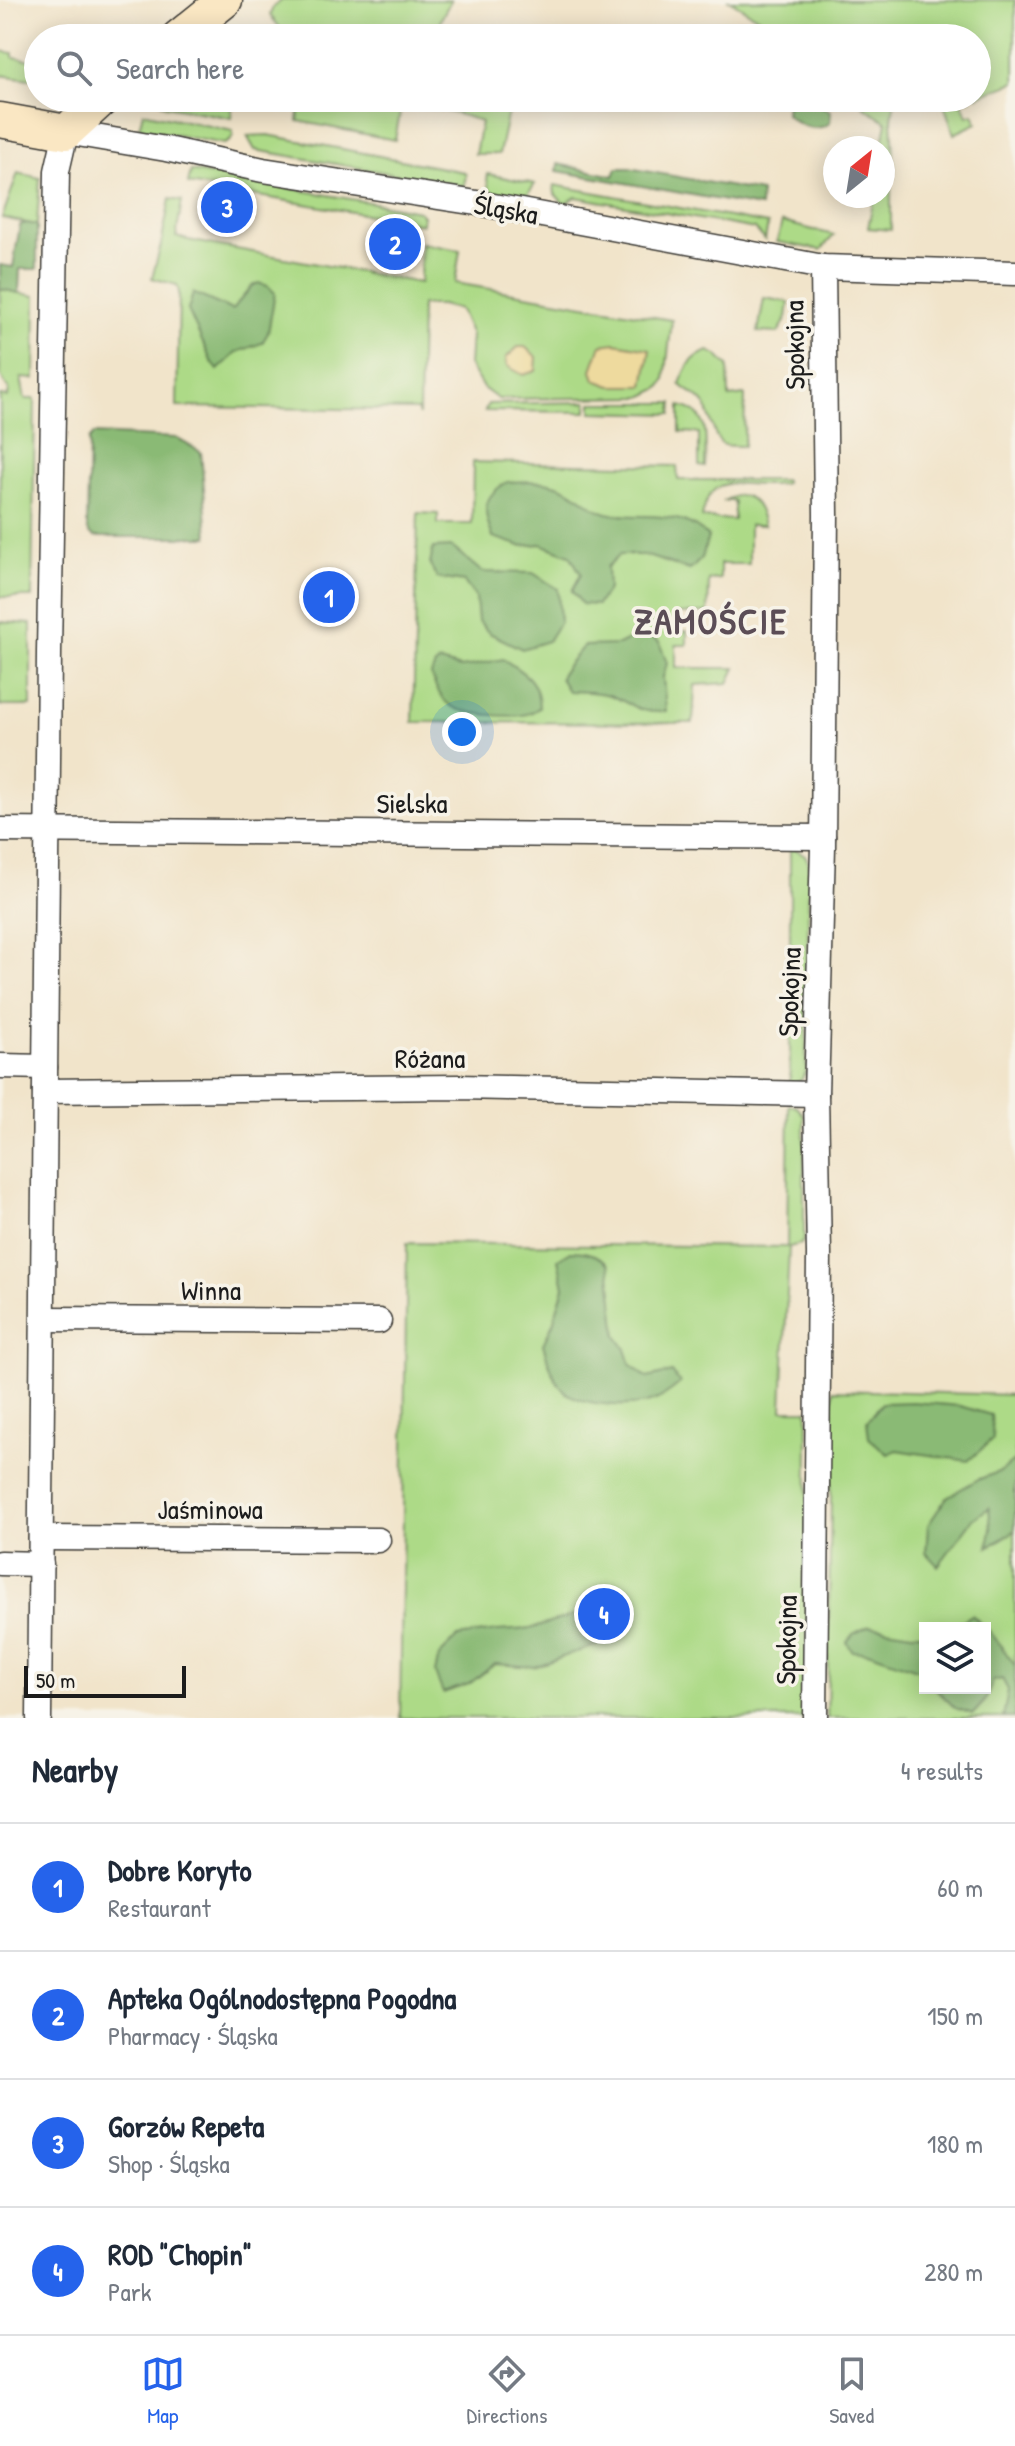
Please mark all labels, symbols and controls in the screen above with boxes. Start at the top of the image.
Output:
search box [24,24,991,112]
icon: search [52,46,96,90]
text: Search here [116,48,244,88]
north arrow [823,136,895,208]
pin: 3 [201,177,253,237]
street label: Śląska [471,185,541,233]
pin: 2 [369,214,421,274]
street label: Spokojna [774,300,814,390]
pin: 1 [303,567,355,627]
district label: ZAMOŚCIE [634,596,788,645]
your location [442,712,482,752]
street label: Sielska [376,784,448,822]
street label: Spokojna [768,947,810,1037]
street label: Różana [395,1039,465,1077]
street label: Winna [181,1271,241,1309]
street label: Jaśminowa [157,1490,263,1528]
pin: 4 [578,1584,630,1644]
street label: Spokojna [766,1595,806,1685]
map controls [919,1622,991,1694]
button: layers [919,1622,991,1694]
scale bar [24,1662,186,1698]
text: 50 m [36,1665,75,1695]
text: Nearby [32,1747,118,1793]
text: 4 results [901,1753,983,1788]
text: Dobre Koryto [108,1850,252,1890]
text: 1 [53,1870,63,1905]
text: 60 m [937,1870,983,1905]
text: Restaurant [108,1890,211,1925]
text: Apteka Ogólnodostępna Pogodna [108,1978,456,2018]
text: 2 [52,1998,64,2033]
text: 150 m [927,1998,983,2033]
text: Pharmacy · Śląska [108,2018,278,2053]
text: Gorzów Repeta [108,2106,264,2146]
text: 3 [52,2126,64,2161]
text: 180 m [927,2126,983,2161]
text: Shop · Śląska [108,2146,230,2181]
text: ROD "Chopin" [108,2234,252,2274]
text: 4 [53,2254,63,2289]
text: 280 m [924,2254,983,2289]
text: Park [108,2274,152,2309]
tab: Map [141,2352,185,2430]
tab: Directions [467,2352,548,2430]
tab: Saved [829,2352,874,2430]

